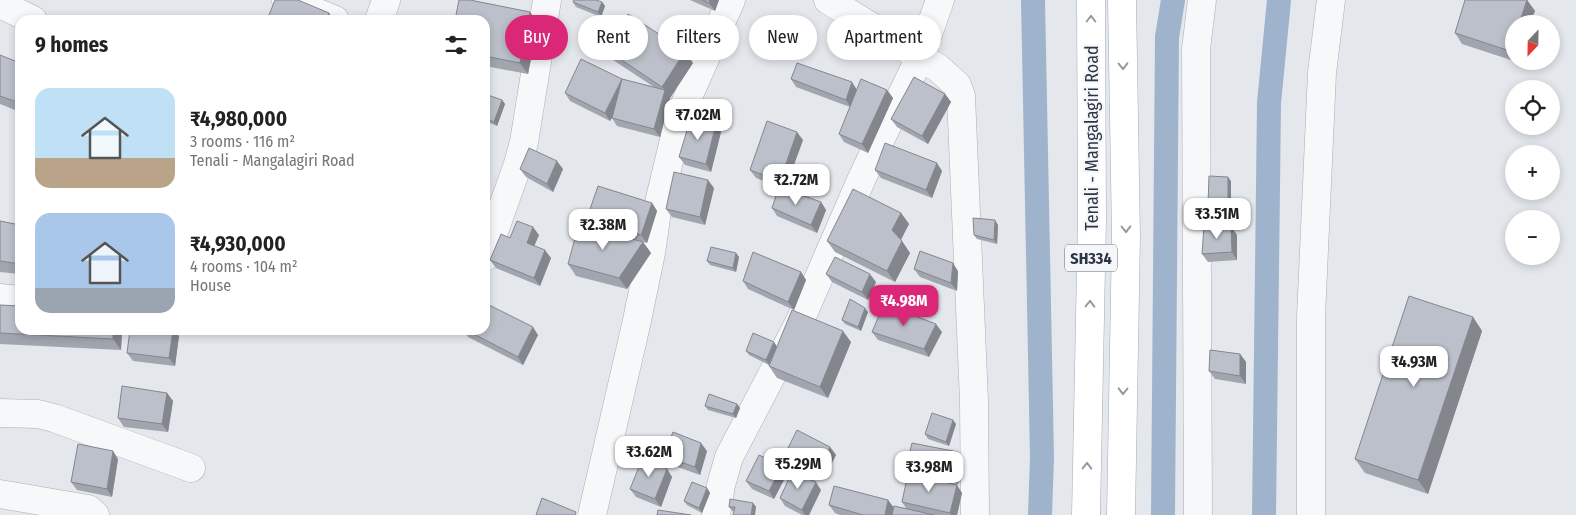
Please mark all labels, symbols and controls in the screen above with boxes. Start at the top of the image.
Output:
chip: Buy [505,15,568,60]
chip: Rent [578,15,648,60]
chip: Filters [658,15,739,60]
chip: New [749,15,817,60]
chip: Apartment [827,15,941,60]
one-way arrow [1086,15,1096,22]
north arrow [1505,15,1560,70]
map controls [1505,15,1560,265]
icon: filters [442,31,470,59]
text: 9 homes [35,32,108,58]
street label: Tenali - Mangalagiri Road [1081,45,1103,231]
one-way arrow [1118,62,1128,70]
button: locate [1505,80,1560,135]
pin: ₹7.02M [657,98,739,141]
text: ₹7.02M [675,105,721,124]
text: ₹4,980,000 [190,106,287,132]
icon: home [75,108,135,168]
text: 3 rooms · 116 m² [190,132,295,151]
button: + [1505,145,1560,200]
text: Tenali - Mangalagiri Road [190,151,355,170]
pin: ₹2.72M [755,164,837,206]
text: ₹2.72M [774,170,818,189]
pin: ₹3.51M [1176,198,1258,240]
text: ₹3.51M [1195,204,1239,223]
pin: ₹2.38M [562,208,644,251]
button: − [1505,210,1560,265]
text: ₹2.38M [580,215,626,234]
one-way arrow [1120,225,1131,233]
text: ₹4,930,000 [190,231,286,257]
icon: home [75,233,135,293]
road number: SH334 [1065,244,1117,272]
text: 4 rooms · 104 m² [190,257,298,276]
text: House [190,276,231,295]
pin: ₹4.98M [863,284,945,327]
text: ₹4.98M [880,291,928,310]
one-way arrow [1085,300,1096,308]
pin: ₹4.93M [1373,346,1455,388]
text: ₹4.93M [1391,352,1437,371]
one-way arrow [1118,388,1128,395]
pin: ₹3.62M [608,436,690,478]
text: ₹3.62M [626,442,672,461]
pin: ₹5.29M [757,448,839,490]
pin: ₹3.98M [888,450,970,493]
text: ₹5.29M [775,454,821,473]
text: ₹3.98M [906,457,952,476]
one-way arrow [1082,462,1092,470]

